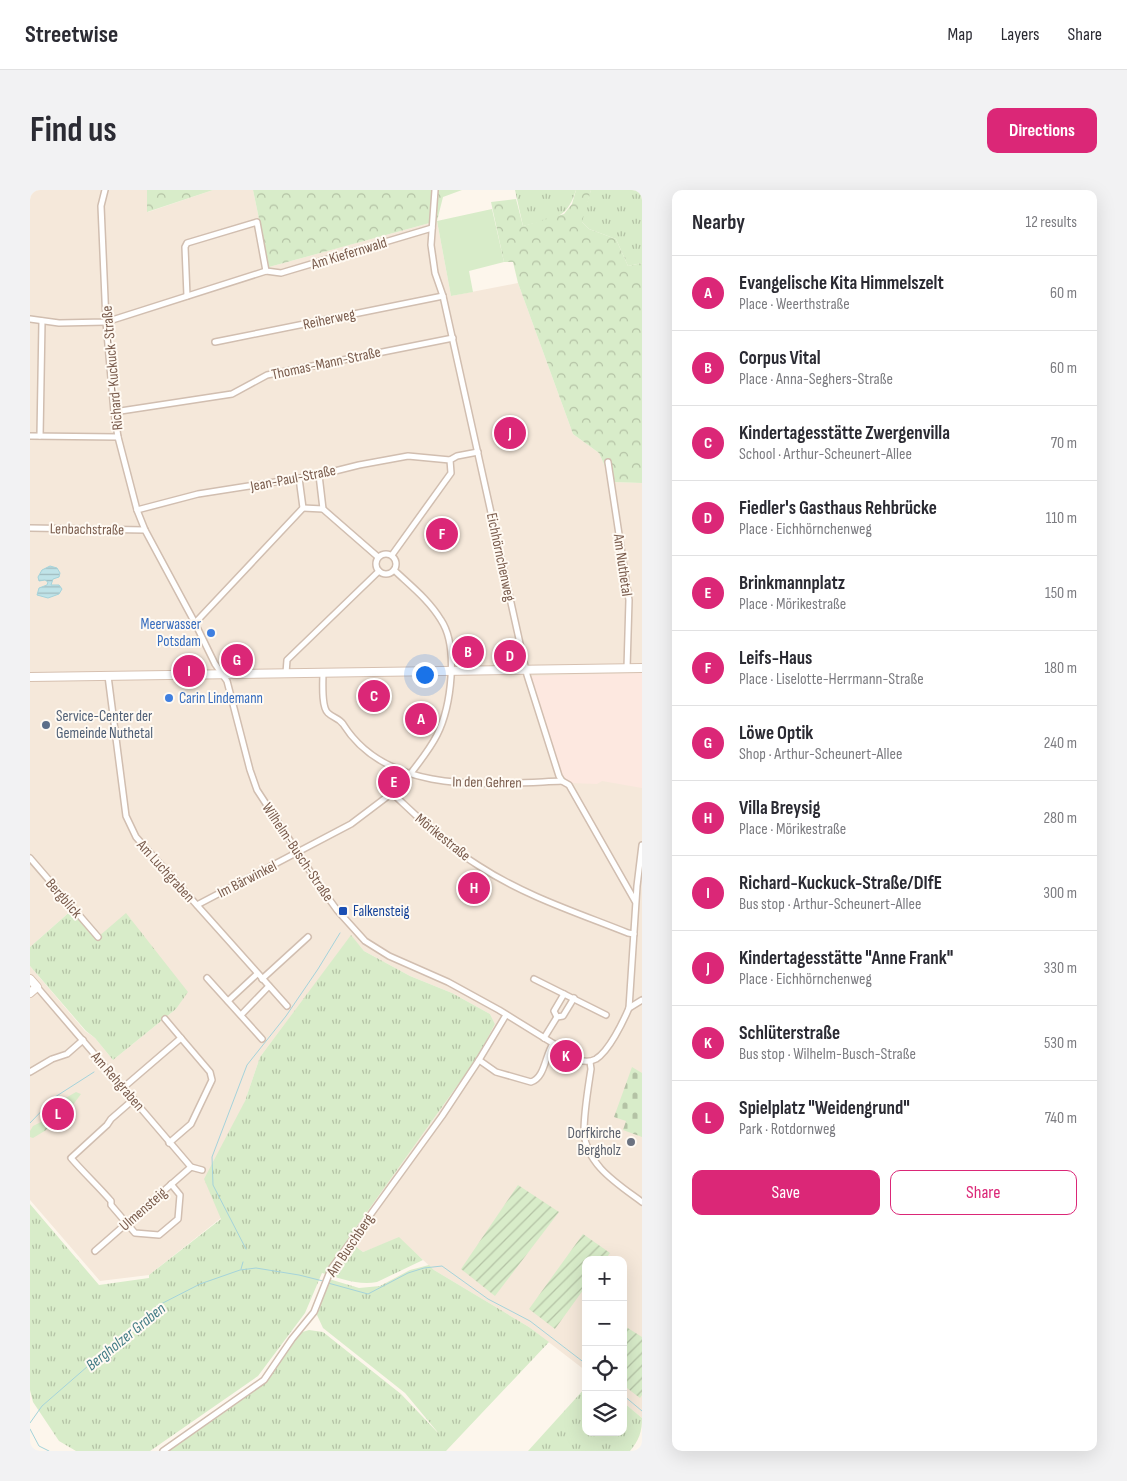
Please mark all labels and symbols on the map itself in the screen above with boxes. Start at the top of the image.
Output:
street label: Am Kiefernwald [308,233,389,274]
street label: Richard-Kuckuck-Straße [98,305,127,431]
street label: Reiherweg [301,305,357,334]
street label: Thomas-Mann-Straße [270,343,382,384]
pin: J [494,414,526,452]
street label: Jean-Paul-Straße [248,461,337,496]
street label: Eichhörnchenweg [482,511,519,603]
pin: F [426,515,458,553]
street label: Lenbachstraße [50,519,124,540]
street label: Am Nuthetal [609,532,636,597]
place label: Meerwasser Potsdam [141,615,202,651]
marker: Meerwasser Potsdam [205,627,217,639]
pin: B [452,633,484,671]
pin: D [494,637,526,675]
pin: G [221,641,253,679]
pin: I [173,652,205,690]
your location [412,662,438,688]
pin: C [358,677,390,715]
place label: Carin Lindemann [179,689,263,708]
marker: Carin Lindemann [163,692,175,704]
pin: A [405,700,437,738]
place label: Service-Center der Gemeinde Nuthetal [56,707,153,743]
marker: Service-Center der Gemeinde Nuthetal [40,719,52,731]
pin: E [378,763,410,801]
street label: In den Gehren [452,772,522,793]
street label: Wilhelm-Busch-Straße [258,799,338,905]
street label: Mörikestraße [411,809,474,866]
street label: Am Luchgraben [132,835,199,906]
street label: Im Bärwinkel [214,856,280,902]
pin: H [458,869,490,907]
street label: Bergblick [41,875,86,922]
place label: Falkensteig [353,902,410,921]
marker: Falkensteig [337,905,349,917]
pin: K [550,1037,582,1075]
street label: Am Rehgraben [86,1047,149,1115]
pin: L [42,1095,74,1133]
place label: Dorfkirche Bergholz [568,1124,622,1160]
marker: Dorfkirche Bergholz [625,1136,637,1148]
street label: Ulmensteig [116,1184,171,1235]
street label: Am Buschberg [322,1210,378,1281]
water label: Bergholzer Graben [82,1299,170,1375]

